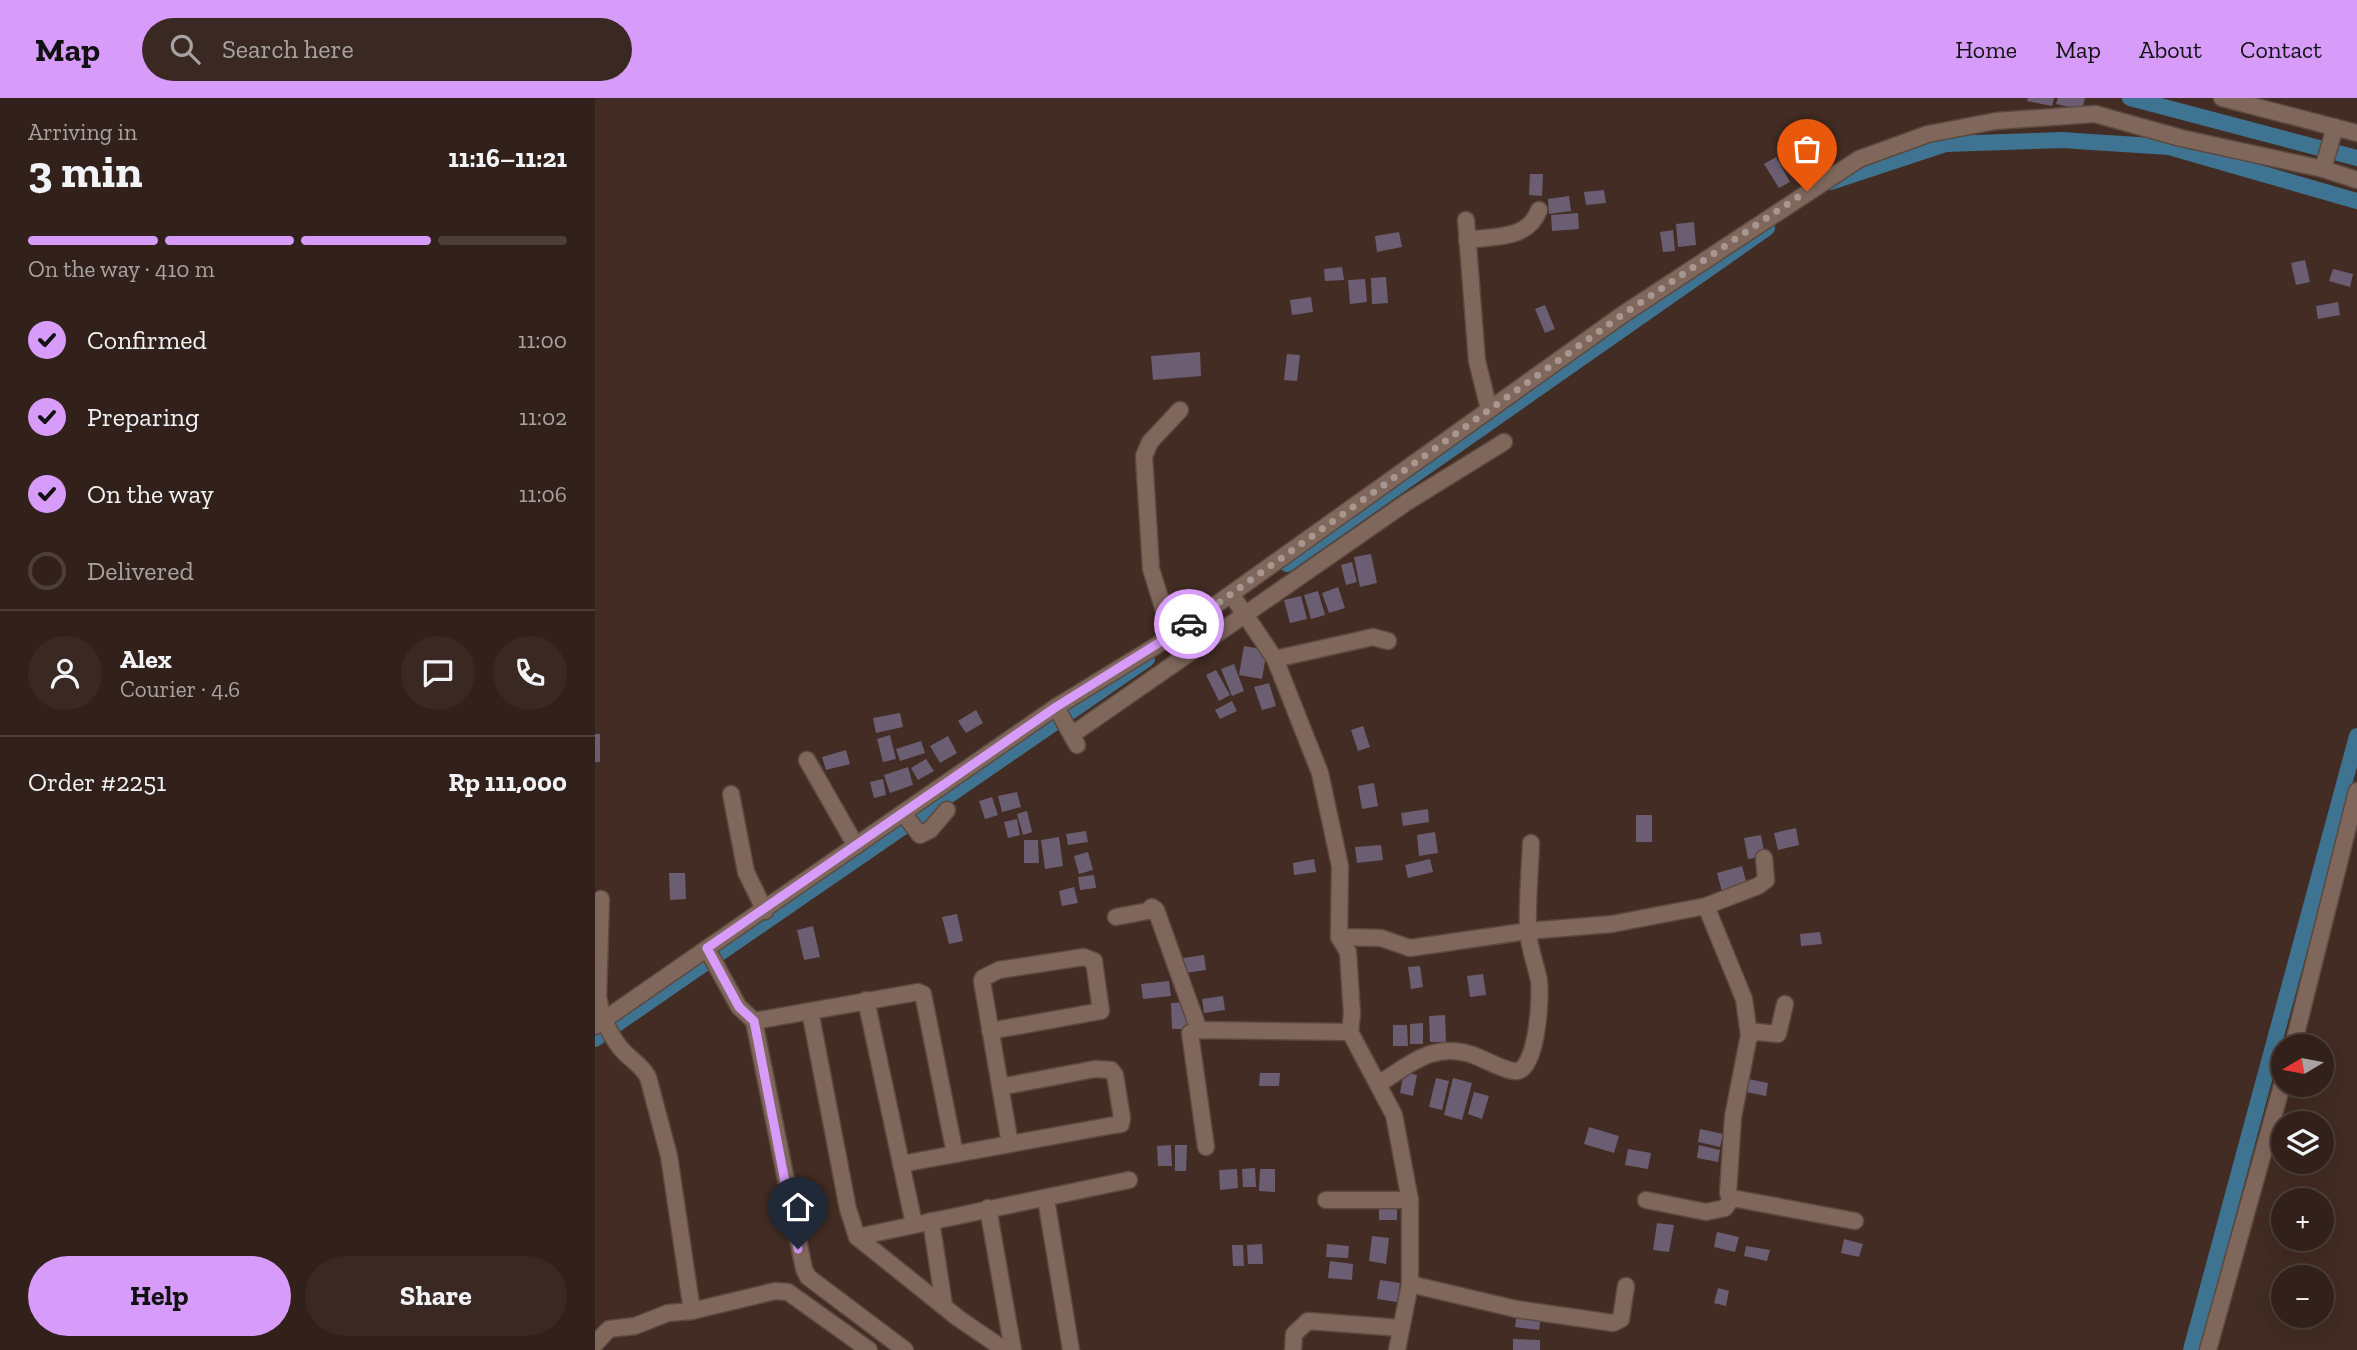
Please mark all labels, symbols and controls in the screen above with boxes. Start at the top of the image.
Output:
search box [142,18,632,81]
text: Map [35,30,100,69]
icon: search [166,30,204,68]
text: Search here [222,33,354,65]
text: Home [1955,35,2017,64]
text: Map [2055,35,2101,64]
text: About [2139,35,2202,64]
text: Contact [2240,35,2322,64]
text: Arriving in [28,118,137,146]
pin [1777,119,1837,191]
icon: bag [1788,130,1826,168]
text: 11:16–11:21 [448,142,567,174]
text: 3 min [28,144,142,199]
text: On the way · 410 m [28,255,215,283]
icon: check [28,321,66,359]
text: Confirmed [87,324,207,356]
text: 11:00 [518,326,567,354]
icon: check [28,398,66,436]
text: Preparing [87,401,199,433]
text: 11:02 [519,403,567,431]
icon: check [28,475,66,513]
text: On the way [87,478,214,510]
text: 11:06 [519,480,567,508]
text: Delivered [87,555,194,587]
courier [1154,589,1224,659]
icon: car [1170,605,1208,643]
button: person [28,636,102,710]
button: chat [401,636,475,710]
button: phone [493,636,567,710]
text: Alex [120,643,172,675]
text: Courier · 4.6 [120,675,240,703]
text: Order #2251 [28,766,166,798]
text: Rp 111,000 [448,766,567,798]
north arrow [2271,1034,2335,1097]
map controls [2271,1034,2334,1328]
button: layers [2271,1111,2334,1174]
pin [768,1177,828,1249]
icon: home [779,1188,817,1226]
button: + [2271,1188,2334,1251]
button: Help [28,1256,291,1336]
button: Share [305,1256,567,1336]
button: − [2271,1265,2334,1328]

